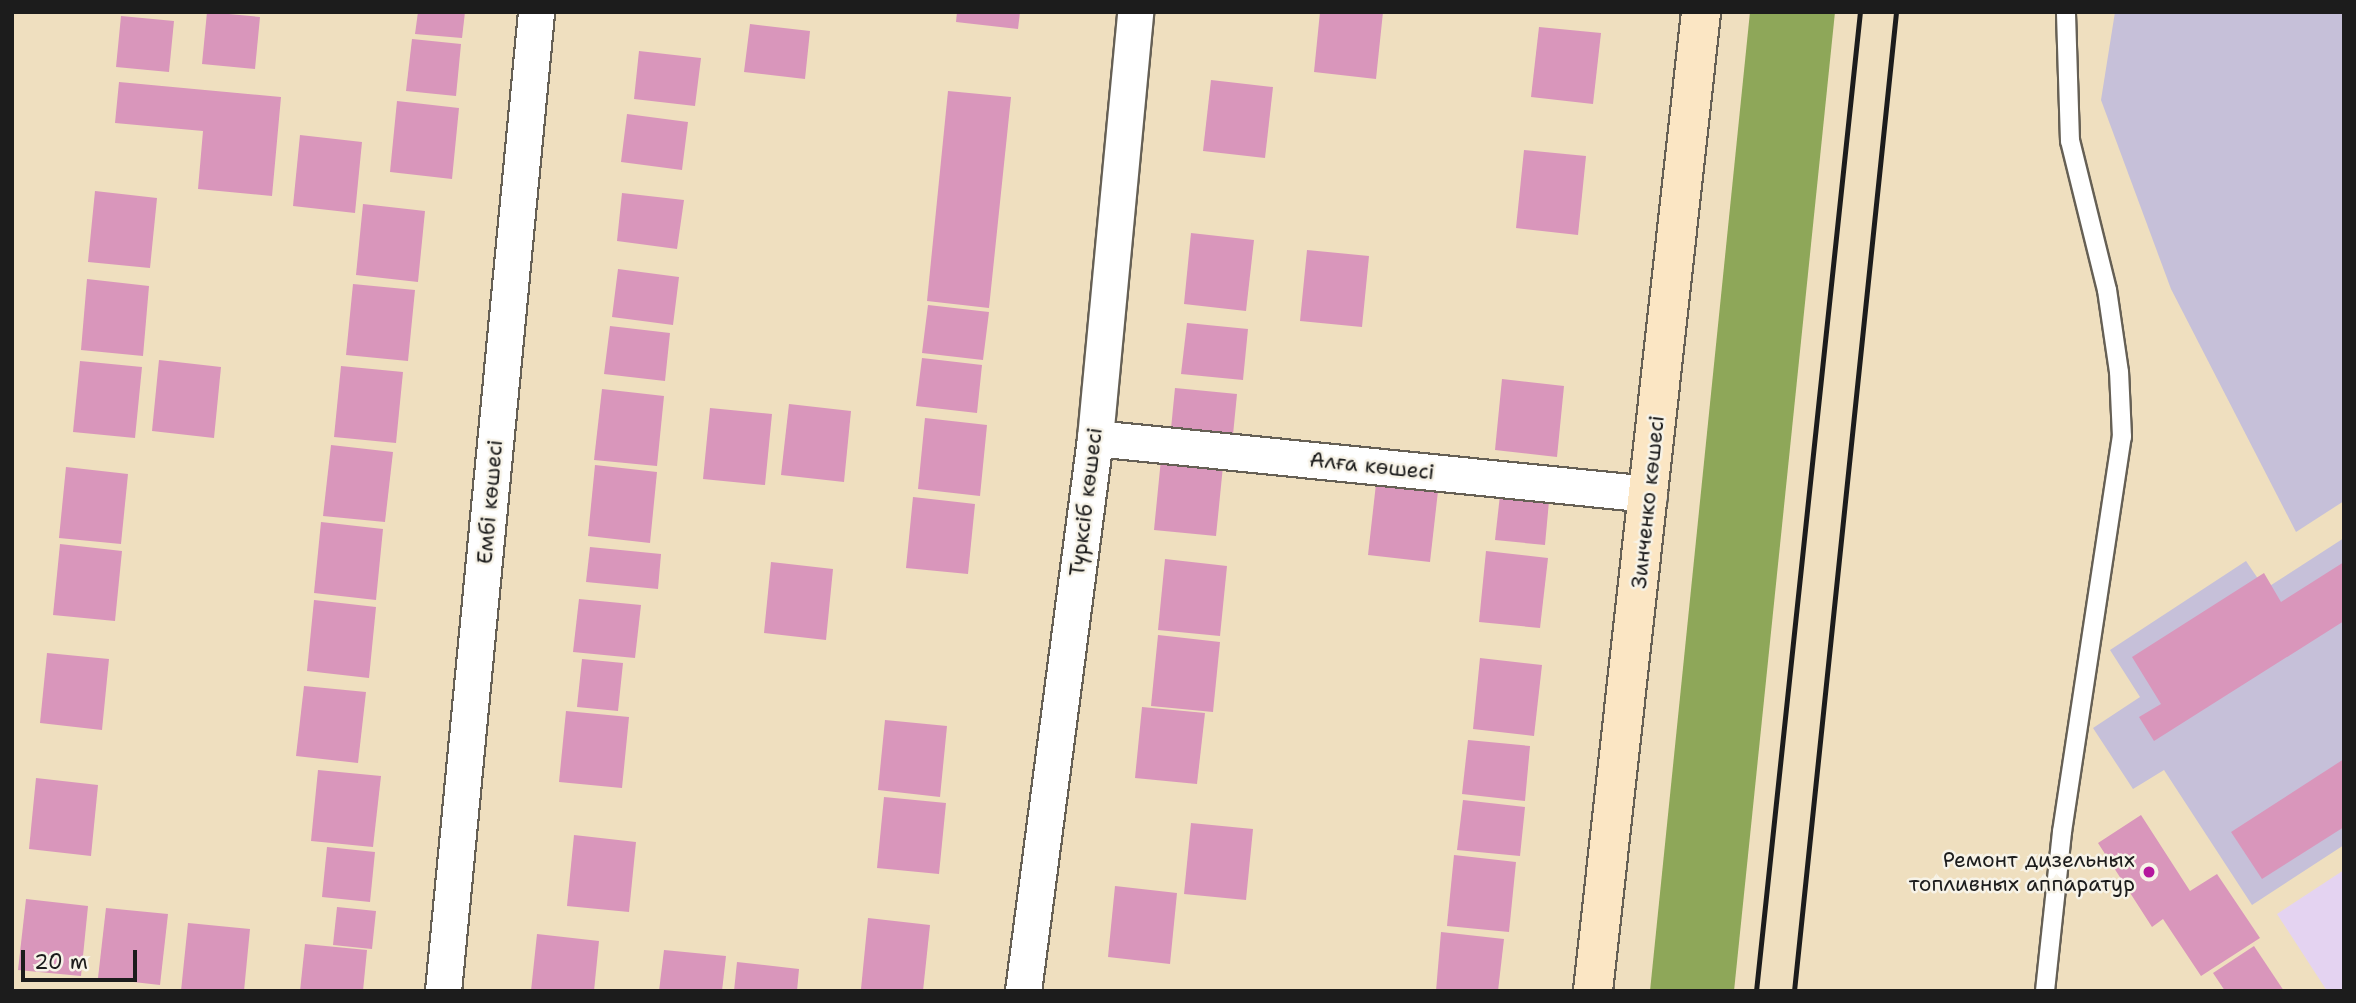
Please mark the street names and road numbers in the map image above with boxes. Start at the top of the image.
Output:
street label: Зинченко көшесі [1626,414,1670,590]
street label: Түрксіб көшесі [1064,426,1108,578]
street label: Ембі көшесі [472,439,508,565]
street label: Алға көшесі [1308,447,1436,485]

